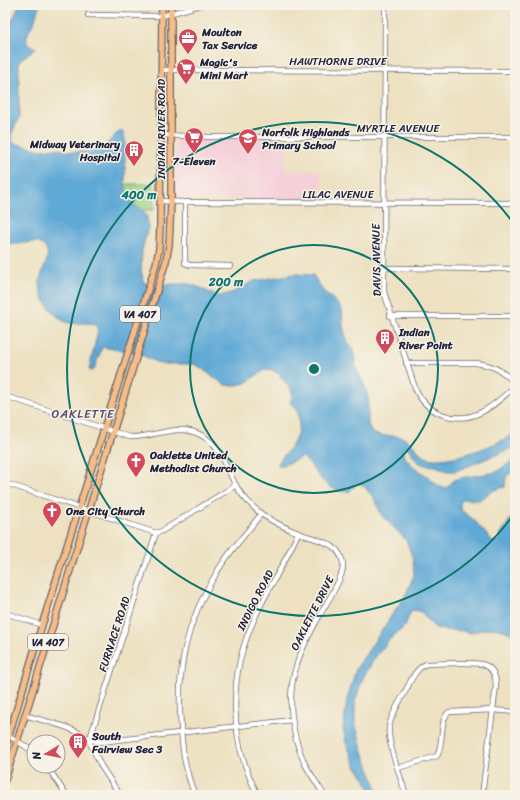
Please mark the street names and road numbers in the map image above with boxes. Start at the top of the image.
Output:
street label: HAWTHORNE DRIVE [289,52,388,71]
street label: INDIAN RIVER ROAD [152,78,171,180]
street label: MYRTLE AVENUE [357,119,440,138]
street label: LILAC AVENUE [302,185,374,204]
street label: DAVIS AVENUE [366,223,387,296]
road number: VA 407 [120,306,160,322]
street label: INDIGO ROAD [231,566,279,635]
street label: OAKLETTE DRIVE [285,572,340,654]
street label: FURNACE ROAD [93,594,136,674]
road number: VA 407 [28,634,68,650]

